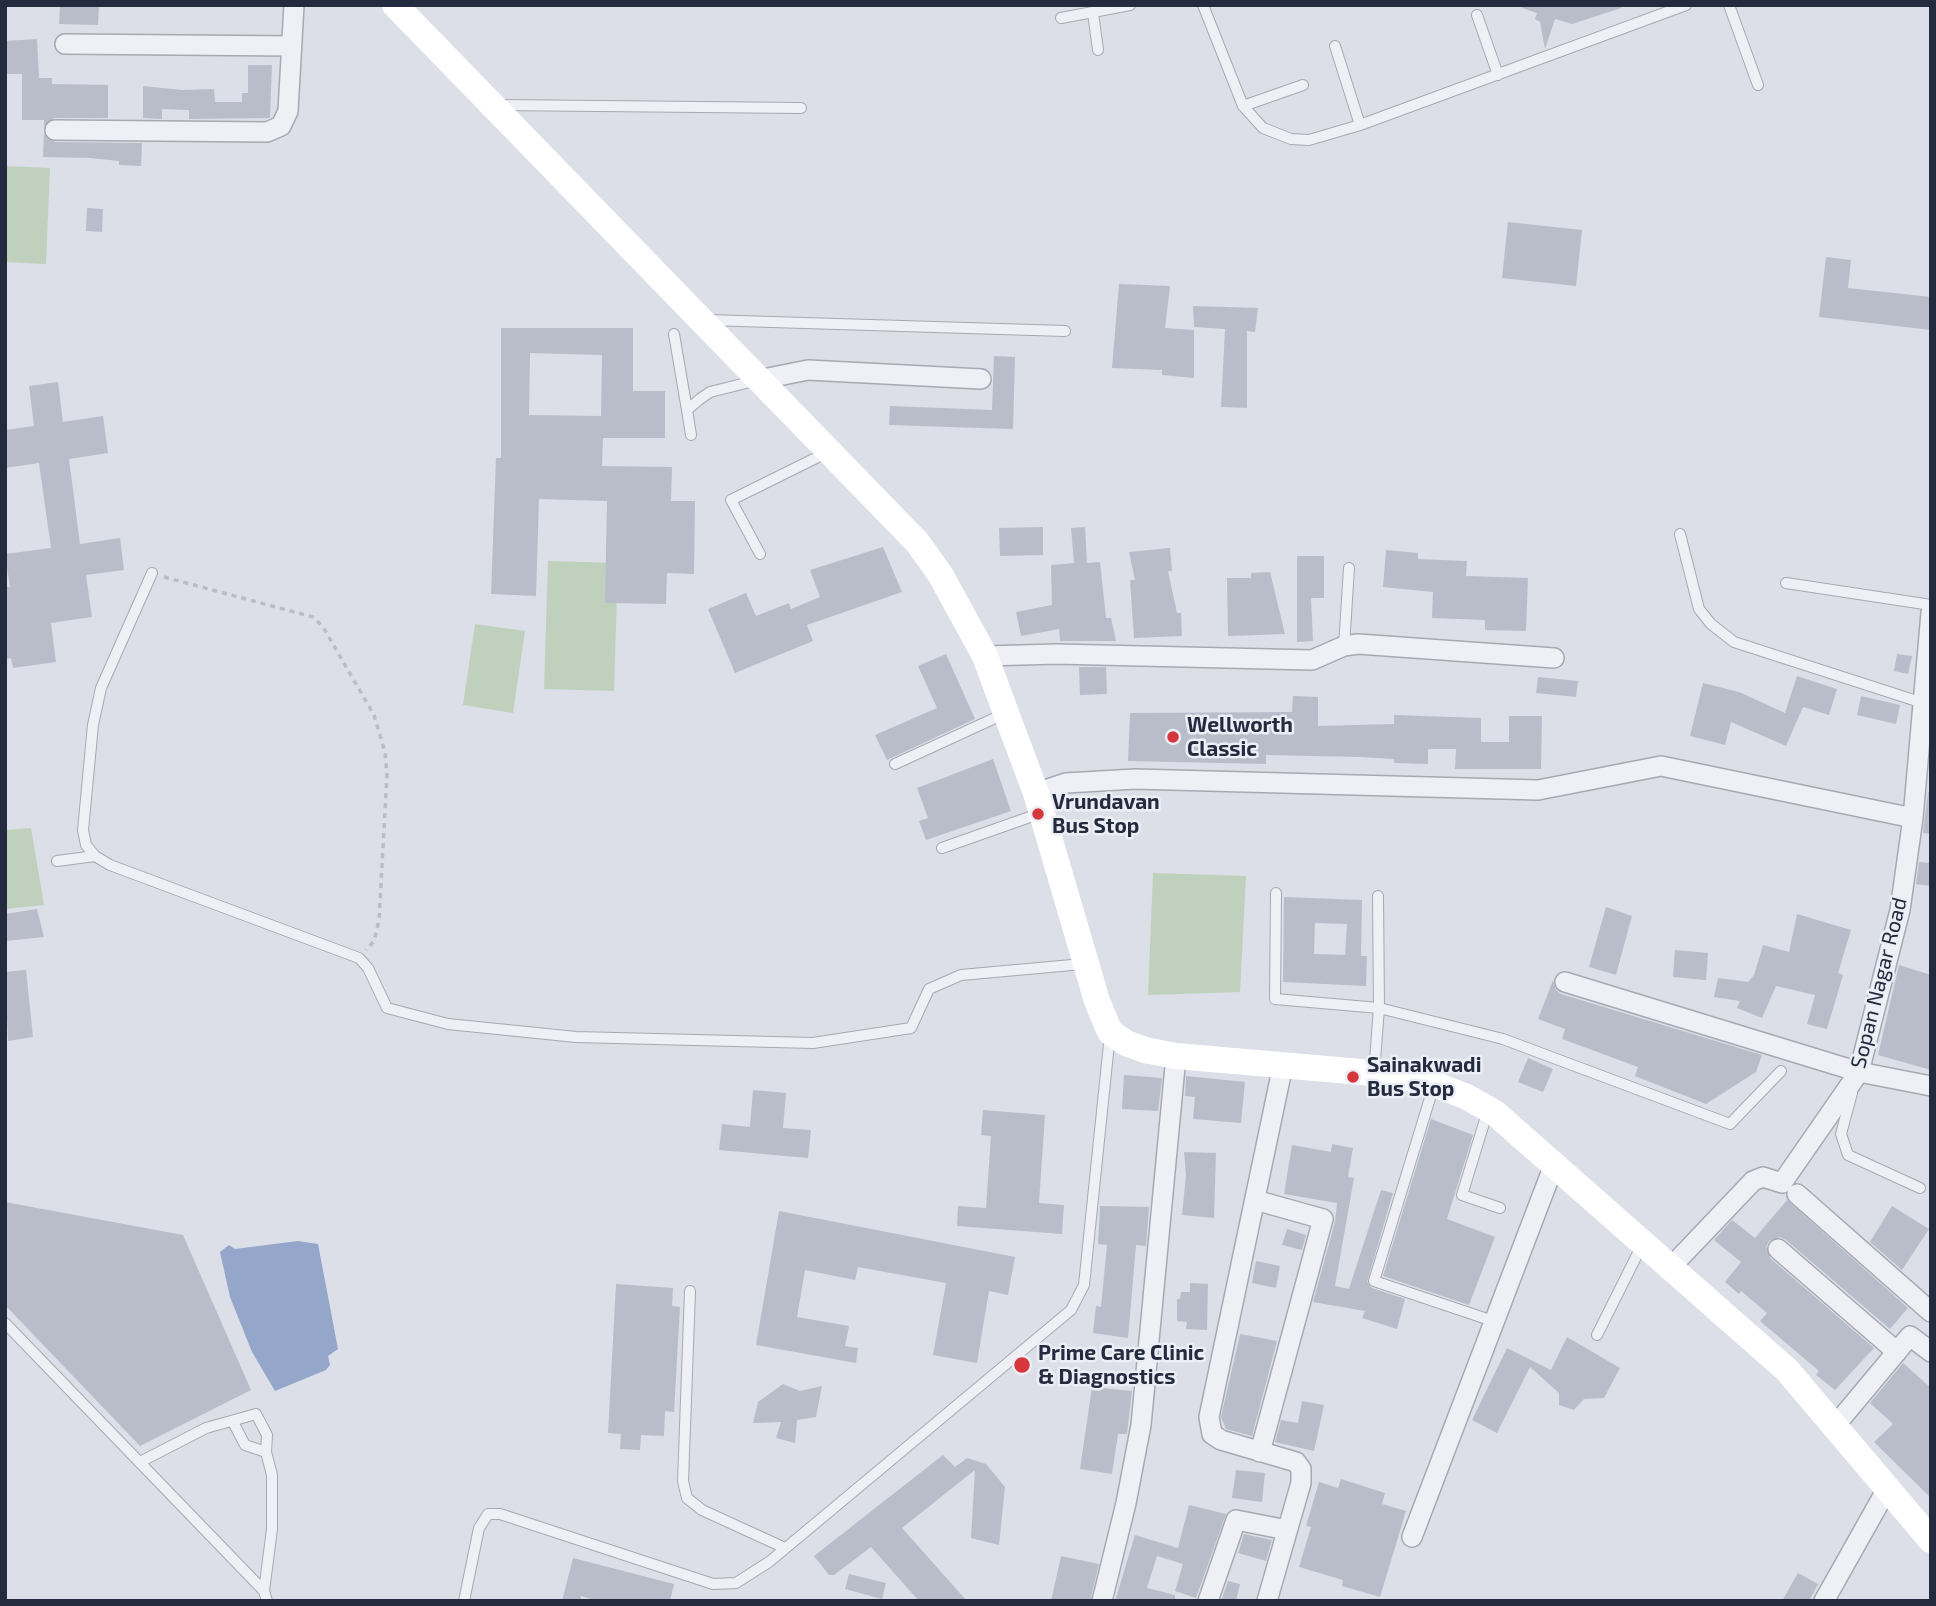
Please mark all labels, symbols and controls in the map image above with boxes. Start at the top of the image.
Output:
place label: Wellworth Classic [1187,712,1293,762]
marker: Wellworth Classic [1165,729,1181,745]
place label: Vrundavan Bus Stop [1052,789,1160,839]
marker: Vrundavan Bus Stop [1030,806,1046,822]
street label: Sopan Nagar Road [1846,895,1912,1071]
place label: Sainakwadi Bus Stop [1367,1052,1481,1102]
marker: Sainakwadi Bus Stop [1345,1069,1361,1085]
place label: Prime Care Clinic & Diagnostics [1038,1340,1204,1390]
marker: Prime Care Clinic & Diagnostics [1012,1355,1032,1375]

